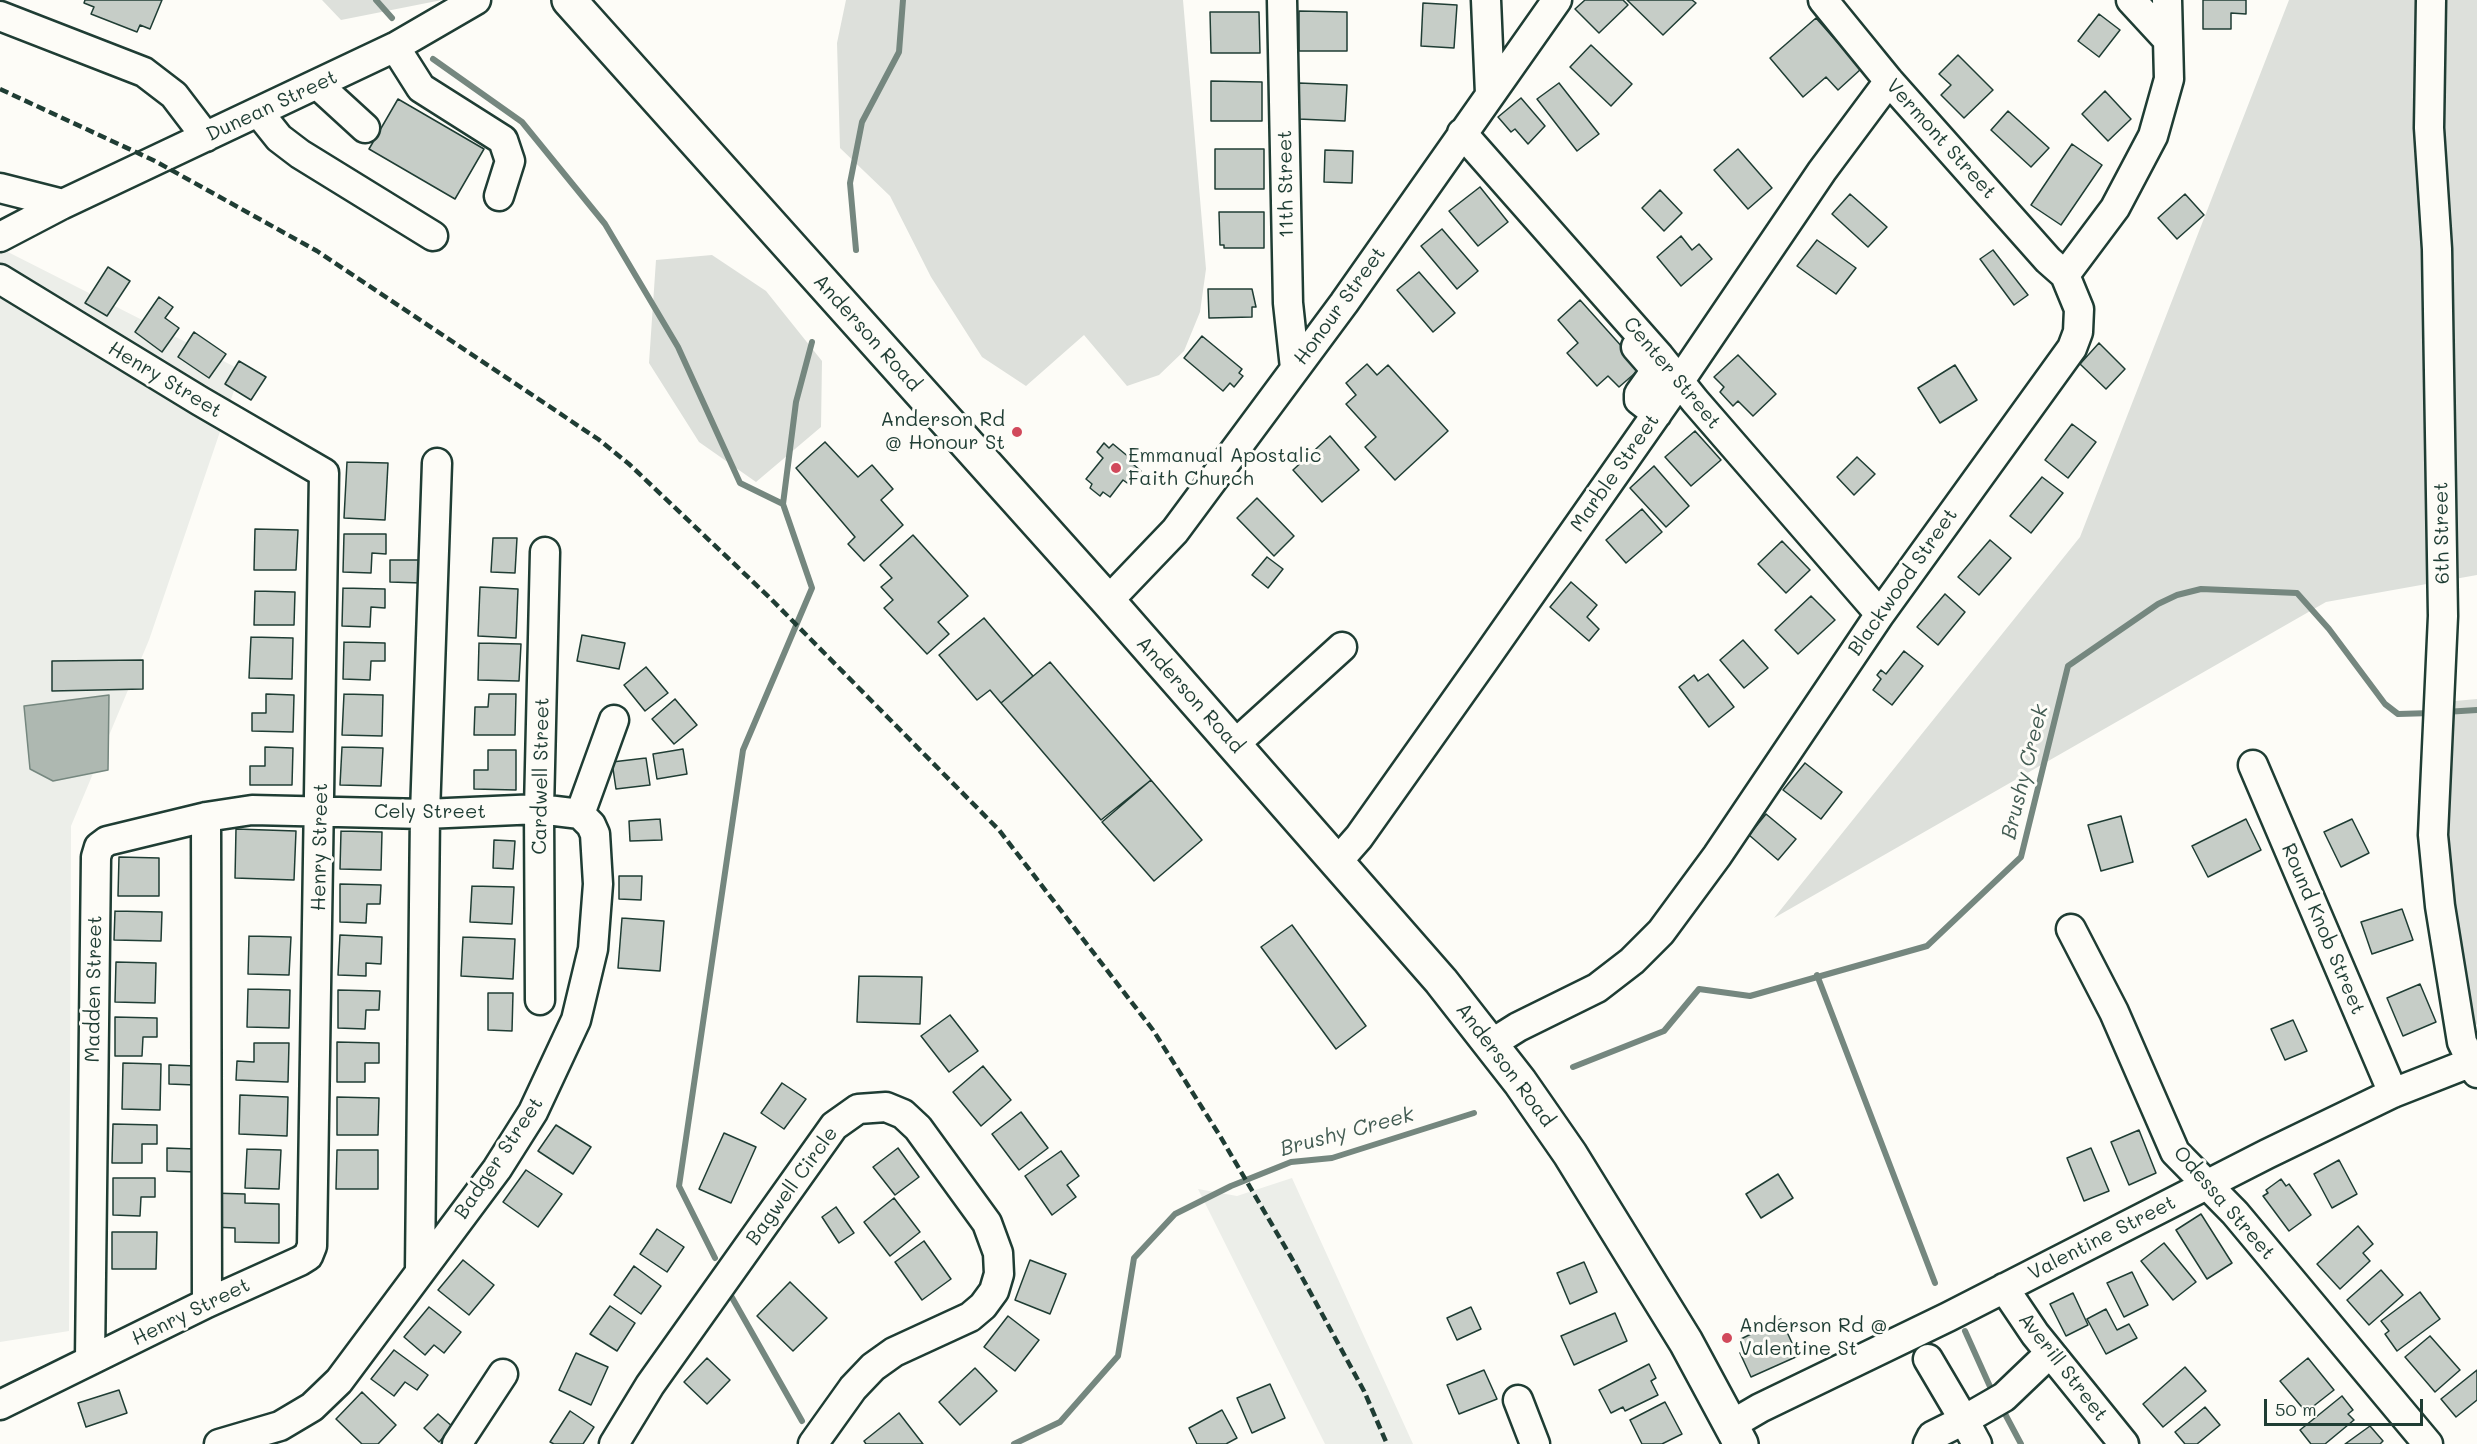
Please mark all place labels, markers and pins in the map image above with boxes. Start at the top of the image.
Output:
place label: Anderson Rd @ Honour St [880,408,1005,455]
marker: Anderson Rd @ Honour St [1010,425,1024,439]
place label: Emmanual Apostalic Faith Church [1128,444,1322,491]
marker: Emmanual Apostalic Faith Church [1109,461,1123,475]
place label: Anderson Rd @ Valentine St [1739,1314,1888,1361]
marker: Anderson Rd @ Valentine St [1720,1331,1734,1345]

